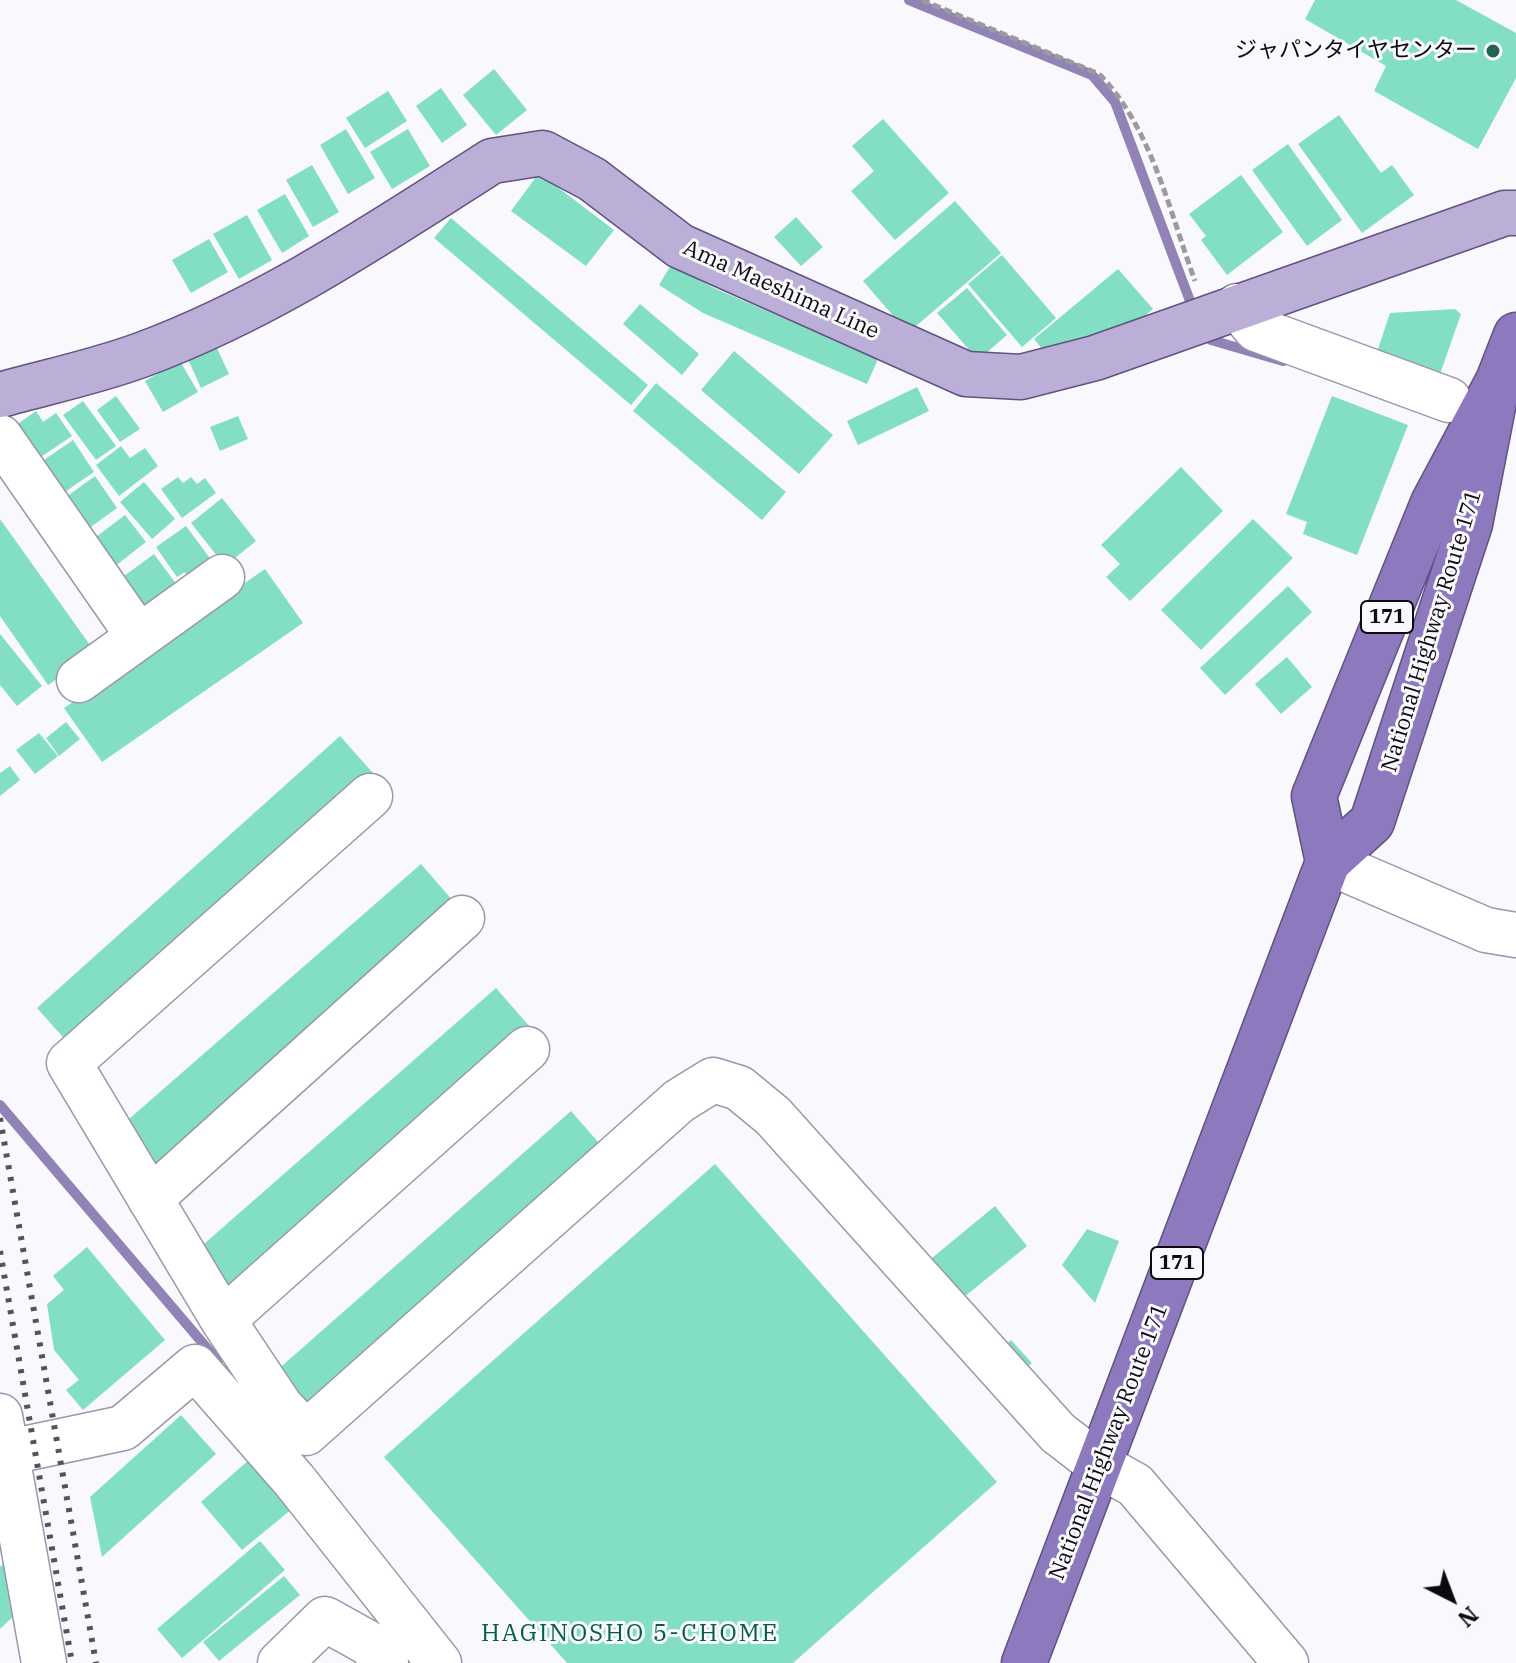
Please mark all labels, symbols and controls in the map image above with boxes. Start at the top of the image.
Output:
place label: ジャパンタイヤセンター [1235,38,1477,64]
marker: ジャパンタイヤセンター [1484,42,1502,60]
street label: Ama Maeshima Line [679,235,883,345]
street label: National Highway Route 171 [1376,487,1488,775]
road number: 171 [1361,601,1413,633]
road number: 171 [1151,1247,1203,1279]
street label: National Highway Route 171 [1044,1300,1174,1584]
north arrow [1412,1559,1492,1639]
text: N [1452,1601,1485,1634]
district label: HAGINOSHO 5-CHOME [481,1620,779,1648]

